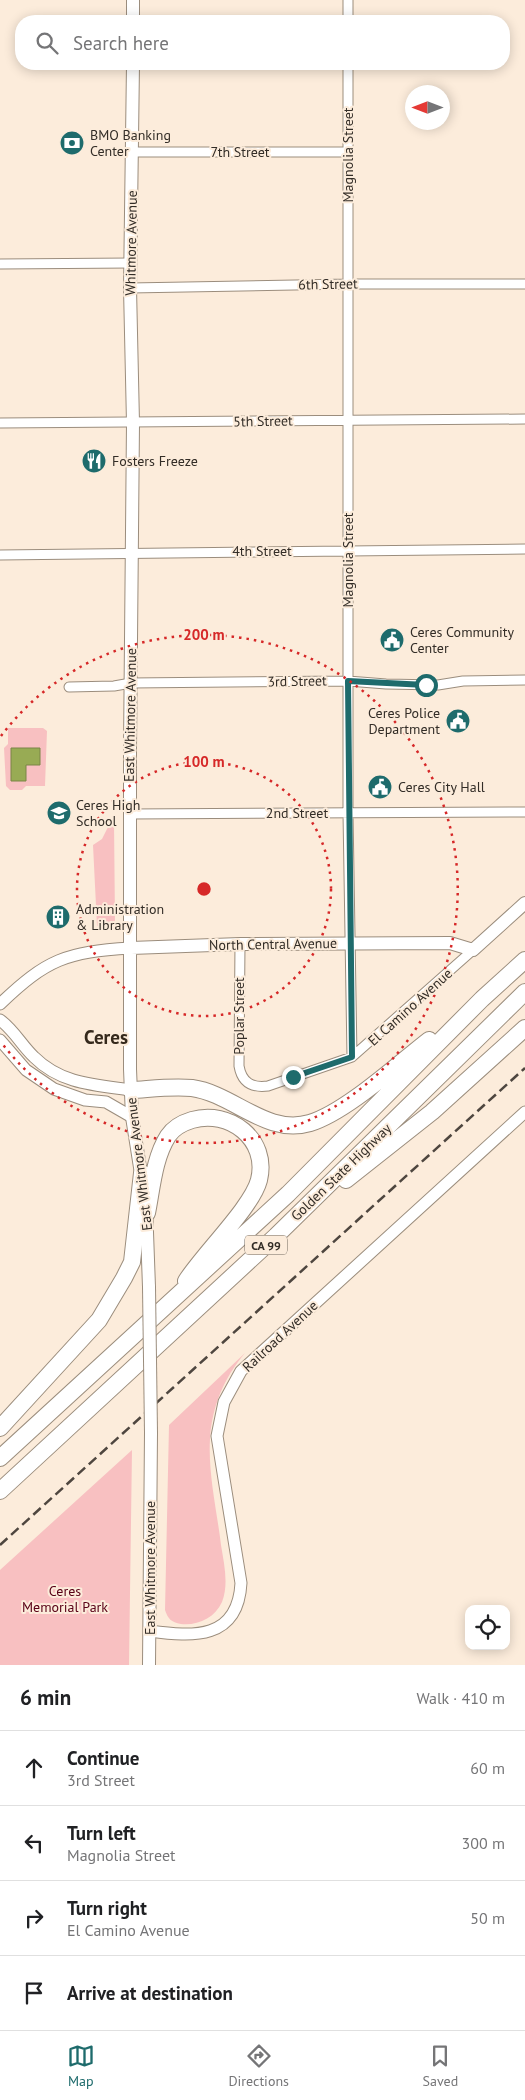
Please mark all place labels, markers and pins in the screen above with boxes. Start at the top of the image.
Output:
place label: BMO Banking Center [90,126,171,160]
bank icon: BMO Banking Center [59,130,85,156]
restaurant icon: Fosters Freeze [81,448,107,474]
place label: Fosters Freeze [112,452,198,470]
place label: Ceres Community Center [410,623,515,657]
public building icon: Ceres Community Center [379,627,405,653]
place label: Ceres Police Department [368,704,440,738]
public building icon: Ceres Police Department [445,708,471,734]
public building icon: Ceres City Hall [367,774,393,800]
place label: Ceres City Hall [398,778,485,796]
place label: Ceres High School [76,796,140,830]
school or university icon: Ceres High School [46,800,72,826]
centre of rings [195,880,213,898]
place label: Administration & Library [76,900,164,934]
building icon: Administration & Library [45,904,71,930]

